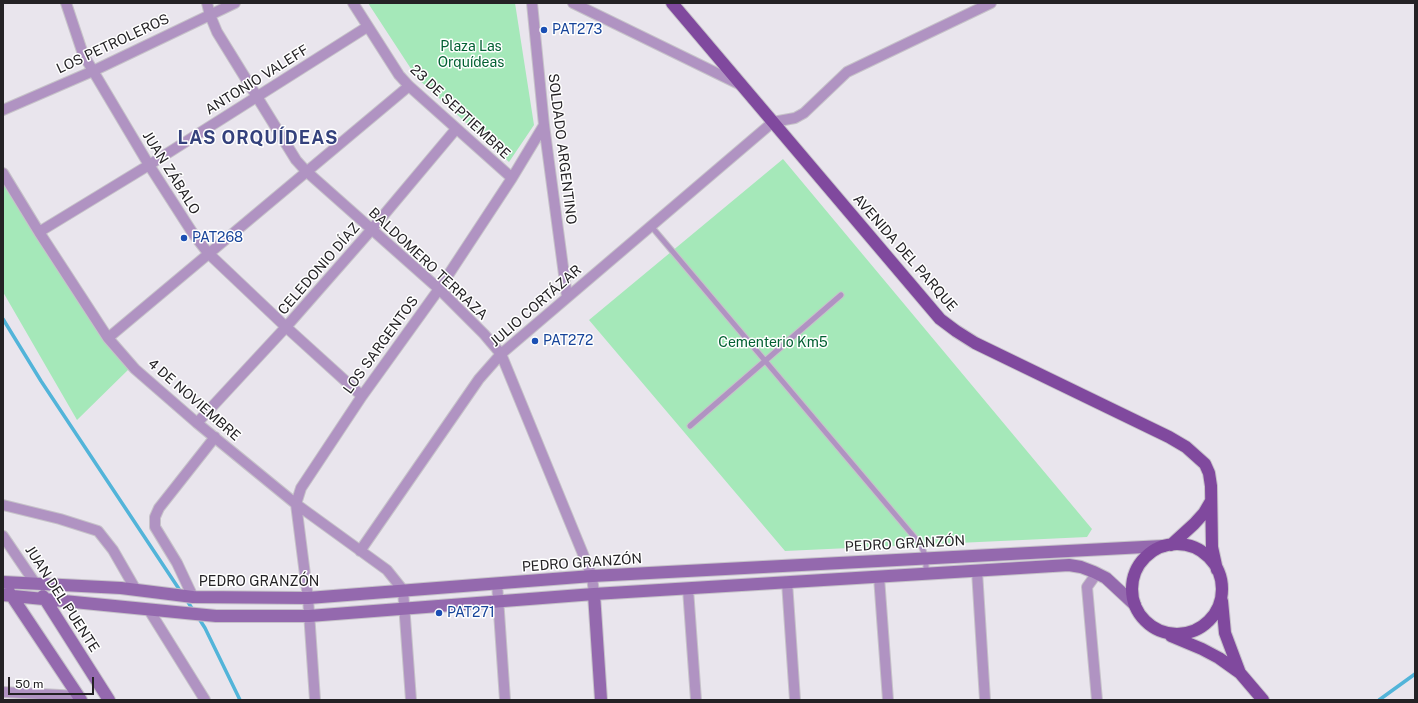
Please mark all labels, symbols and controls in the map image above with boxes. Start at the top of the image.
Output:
street label: LOS PETROLEROS [54,11,172,77]
place label: PAT273 [552,22,602,38]
marker: PAT273 [539,25,549,35]
park label: Plaza Las Orquídeas [438,39,504,72]
street label: ANTONIO VALEFF [202,41,312,119]
street label: 23 DE SEPTIEMBRE [407,61,513,163]
street label: SOLDADO ARGENTINO [544,72,580,226]
district label: LAS ORQUÍDEAS [178,127,338,149]
street label: JUAN ZÁBALO [139,128,203,218]
street label: AVENIDA DEL PARQUE [850,191,960,315]
street label: BALDOMERO TERRAZA [365,204,491,324]
street label: CELEDONIO DÍAZ [275,220,363,318]
place label: PAT268 [192,230,243,246]
marker: PAT268 [179,233,189,243]
street label: JULIO CORTÁZAR [487,262,585,350]
street label: LOS SARGENTOS [340,293,422,397]
place label: PAT272 [543,333,593,349]
park label: Cementerio Km5 [718,335,828,351]
marker: PAT272 [530,336,540,346]
street label: 4 DE NOVIEMBRE [144,355,244,445]
street label: PEDRO GRANZÓN [844,532,966,556]
street label: JUAN DEL PUENTE [21,543,103,655]
street label: PEDRO GRANZÓN [521,550,643,576]
street label: PEDRO GRANZÓN [199,574,319,590]
place label: PAT271 [447,605,495,621]
marker: PAT271 [434,608,444,618]
scale bar [10,669,96,695]
text: 50 m [15,677,43,691]

